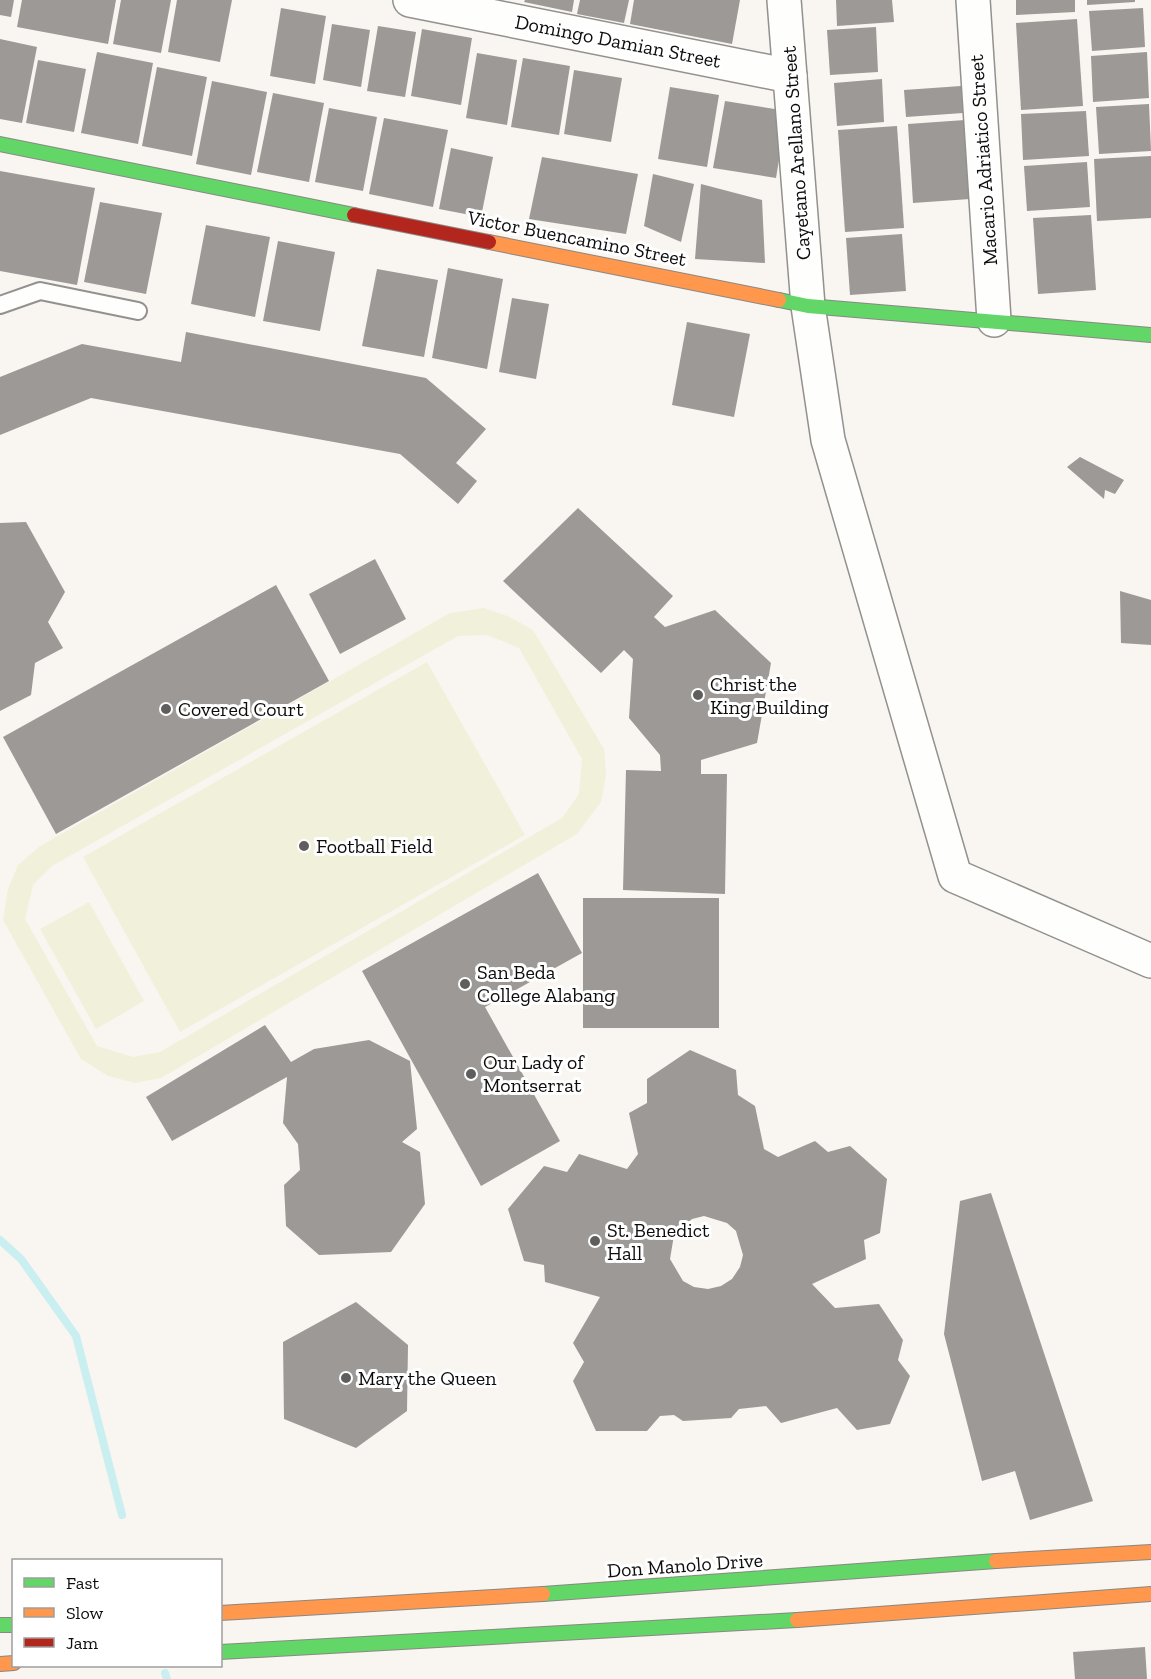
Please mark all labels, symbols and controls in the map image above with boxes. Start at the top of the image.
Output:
street label: Domingo Damian Street [513,9,724,73]
street label: Cayetano Arellano Street [777,45,815,261]
street label: Macario Adriatico Street [964,53,1002,266]
street label: Victor Buencamino Street [464,205,689,271]
place label: Christ the King Building [710,672,829,719]
marker: Christ the King Building [691,688,705,702]
place label: Covered Court [178,697,304,721]
marker: Covered Court [159,702,173,716]
place label: Football Field [316,834,433,858]
marker: Football Field [297,839,311,853]
place label: San Beda College Alabang [477,960,615,1007]
marker: San Beda College Alabang [458,977,472,991]
place label: Our Lady of Montserrat [483,1050,585,1097]
marker: Our Lady of Montserrat [464,1067,478,1081]
place label: St. Benedict Hall [607,1218,710,1265]
marker: St. Benedict Hall [588,1234,602,1248]
place label: Mary the Queen [358,1366,497,1390]
marker: Mary the Queen [339,1371,353,1385]
street label: Don Manolo Drive [606,1548,764,1582]
legend [12,1559,222,1667]
text: Fast [66,1572,99,1594]
text: Slow [66,1602,103,1624]
text: Jam [66,1632,98,1654]

